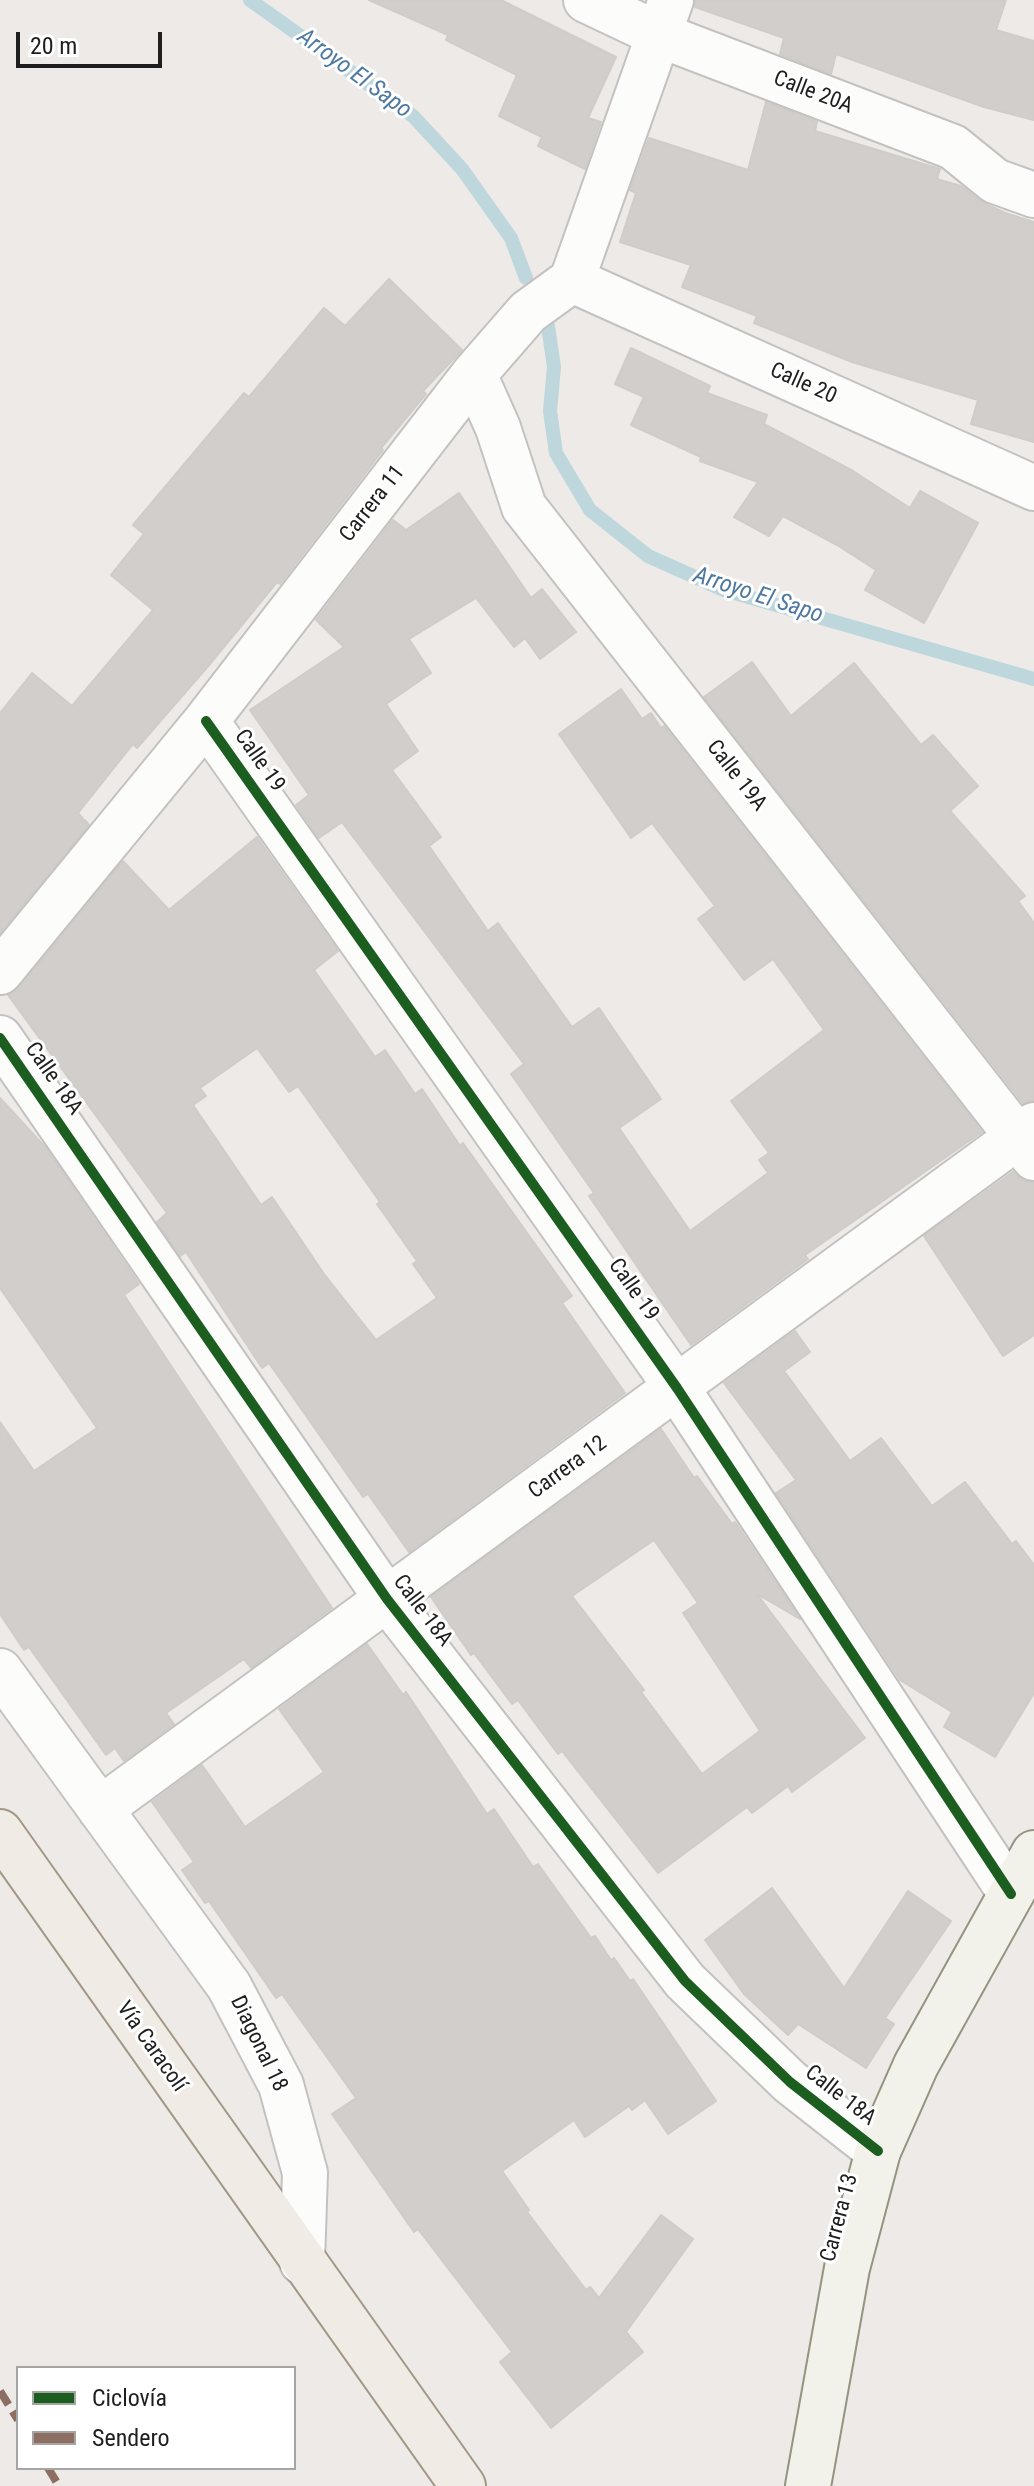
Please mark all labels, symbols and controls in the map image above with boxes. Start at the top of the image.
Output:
scale bar [20,16,166,66]
water label: Arroyo El Sapo [291,23,417,125]
text: 20 m [30,32,77,60]
street label: Calle 20A [770,66,856,120]
street label: Calle 20 [766,358,840,410]
street label: Carrera 11 [335,460,411,548]
water label: Arroyo El Sapo [690,562,826,630]
street label: Calle 19 [228,725,290,797]
street label: Calle 19A [700,735,772,817]
street label: Calle 18A [18,1037,88,1121]
street label: Calle 19 [602,1254,664,1326]
street label: Carrera 12 [524,1431,612,1505]
street label: Calle 18A [387,1570,457,1652]
street label: Diagonal 18 [224,1992,292,2096]
street label: Vía Caracolí [110,1997,192,2097]
street label: Calle 18A [799,2060,881,2132]
street label: Carrera 13 [816,2171,864,2265]
legend [16,2366,296,2470]
text: Ciclovía [92,2384,167,2412]
text: Sendero [92,2424,170,2452]

